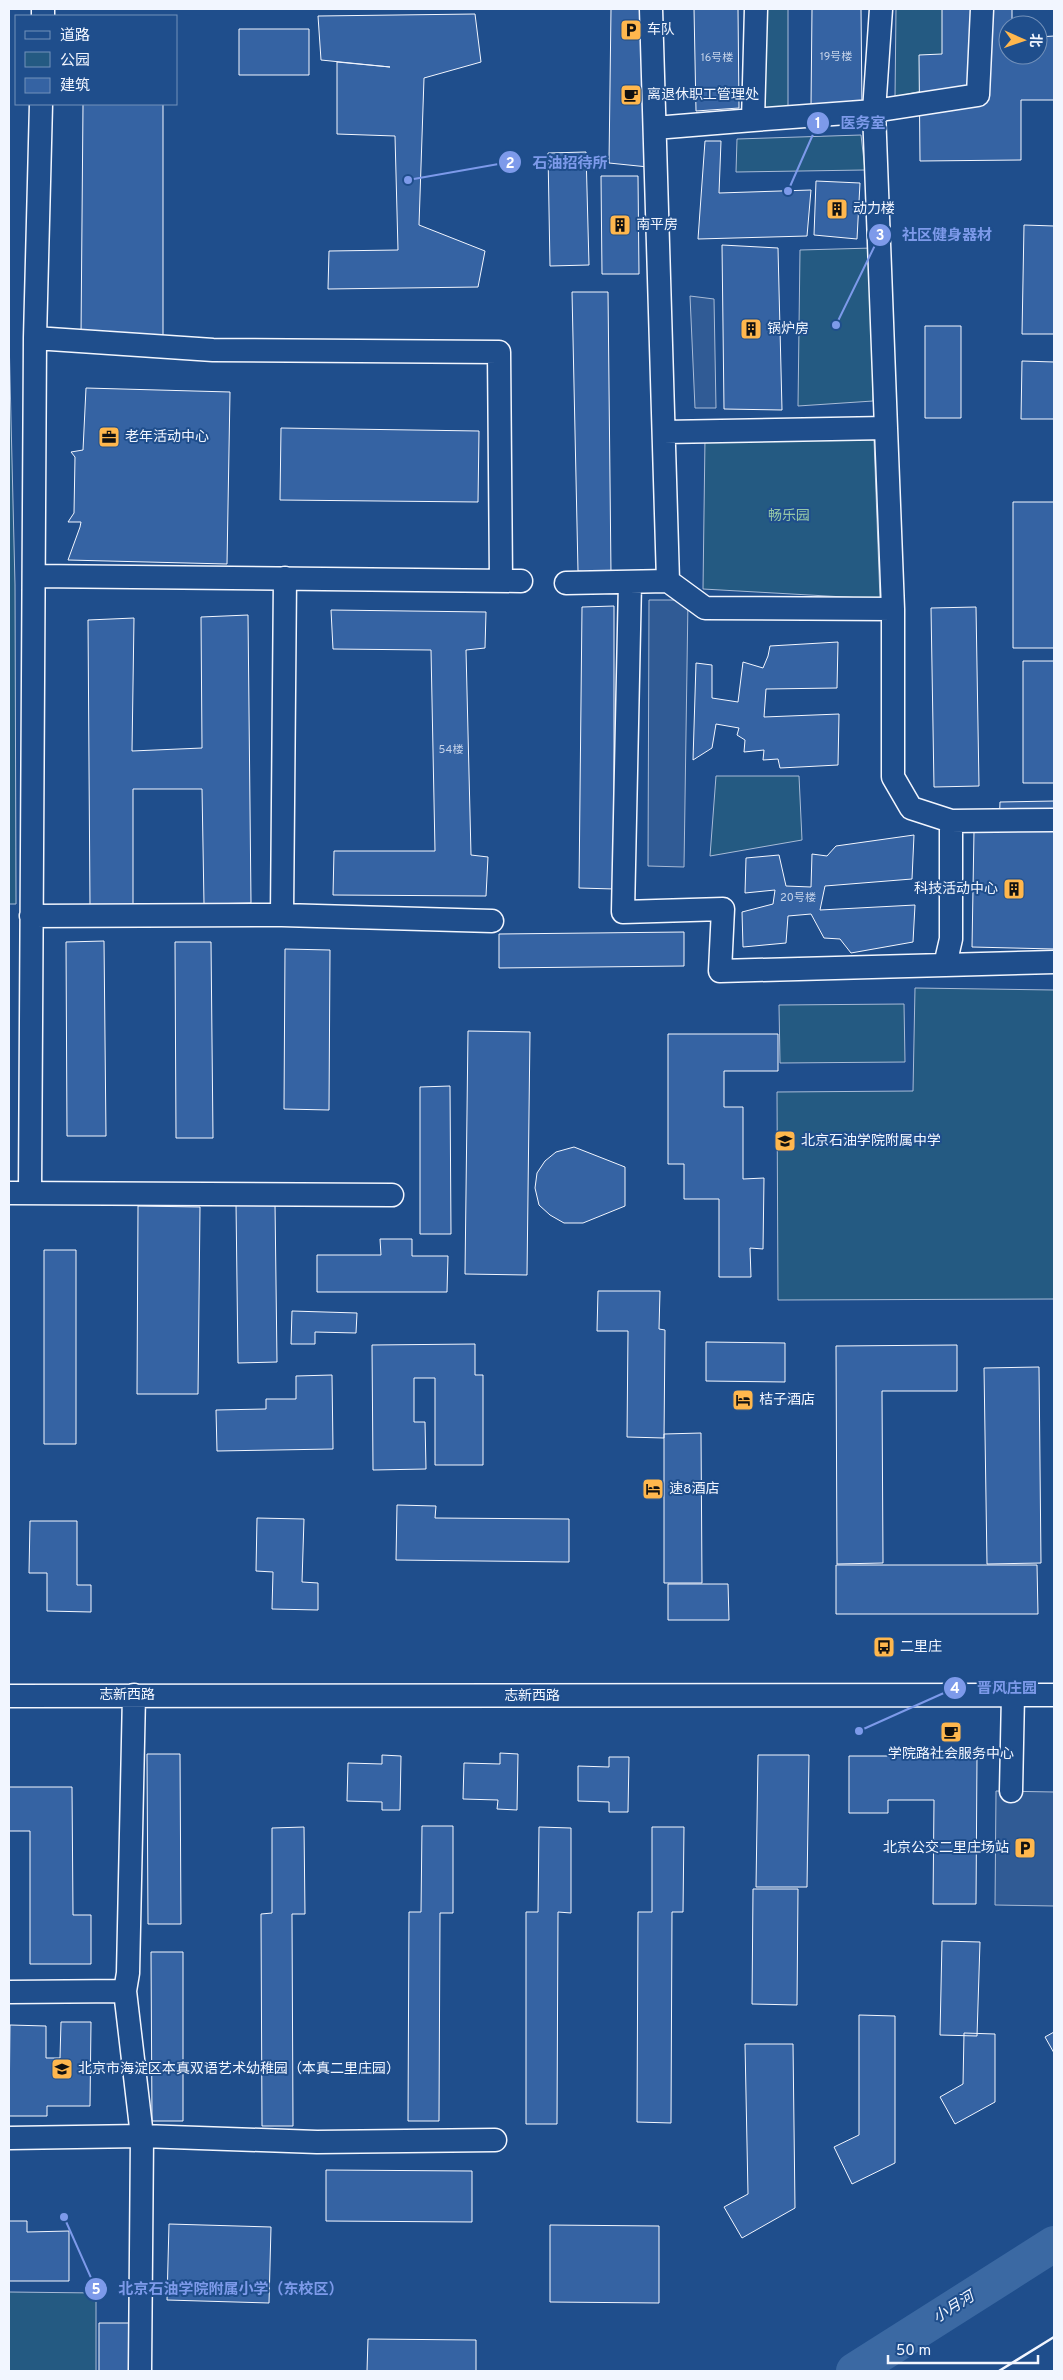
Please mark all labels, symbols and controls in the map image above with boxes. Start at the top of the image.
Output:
legend [15,15,178,105]
north arrow [998,15,1048,65]
parking icon: 车队 [619,18,643,42]
place label: 车队 [647,21,675,39]
text: 道路 [60,27,90,46]
text: 北 [1026,33,1043,48]
house number: 19号楼 [820,50,852,64]
house number: 16号楼 [701,51,733,65]
text: 公园 [60,52,90,71]
text: 建筑 [60,77,90,96]
cafe icon: 离退休职工管理处 [619,83,643,107]
place label: 离退休职工管理处 [647,86,759,104]
callout: 医务室 [805,108,895,138]
text: 1 [815,115,821,134]
text: 医务室 [840,115,886,134]
callout: 石油招待所 [498,147,618,177]
text: 2 [505,155,515,174]
text: 石油招待所 [532,155,608,174]
building icon: 动力楼 [825,197,849,221]
place label: 动力楼 [853,201,895,218]
building icon: 南平房 [608,213,632,237]
place label: 南平房 [636,217,678,234]
callout: 社区健身器材 [867,220,1002,250]
text: 社区健身器材 [902,226,992,246]
text: 3 [876,227,885,246]
building icon: 锅炉房 [739,317,763,341]
place label: 锅炉房 [767,320,809,338]
office icon: 老年活动中心 [97,425,121,449]
place label: 老年活动中心 [125,429,209,446]
park label: 畅乐园 [768,508,810,525]
house number: 54楼 [439,743,463,757]
building icon: 科技活动中心 [1002,877,1026,901]
place label: 科技活动中心 [914,881,998,898]
house number: 20号楼 [780,891,816,905]
school or university icon: 北京石油学院附属中学 [773,1129,797,1153]
place label: 北京石油学院附属中学 [801,1132,941,1150]
hotel icon: 桔子酒店 [731,1388,755,1412]
place label: 桔子酒店 [759,1392,815,1409]
hotel icon: 速8酒店 [641,1477,665,1501]
place label: 速8酒店 [669,1481,720,1498]
bus stop icon: 二里庄 [872,1635,896,1659]
place label: 二里庄 [900,1639,942,1656]
callout: 晋风庄园 [942,1673,1047,1703]
text: 4 [950,1680,960,1699]
text: 晋风庄园 [977,1680,1037,1699]
street label: 志新西路 [99,1687,155,1704]
street label: 志新西路 [504,1688,560,1705]
cafe icon: 学院路社会服务中心 [939,1720,963,1744]
place label: 学院路社会服务中心 [888,1746,1014,1763]
parking icon: 北京公交二里庄场站 [1013,1836,1037,1860]
place label: 北京公交二里庄场站 [883,1839,1009,1857]
school or university icon: 北京市海淀区本真双语艺术幼稚园（本真二里庄园） [50,2057,74,2081]
place label: 北京市海淀区本真双语艺术幼稚园（本真二里庄园） [78,2060,400,2078]
callout: 北京石油学院附属小学（东校区） [84,2274,354,2304]
text: 北京石油学院附属小学（东校区） [118,2280,344,2300]
text: 5 [91,2281,101,2300]
water label: 小月河 [930,2286,981,2328]
scale bar [888,2332,1038,2364]
text: 50 m [896,2342,931,2361]

